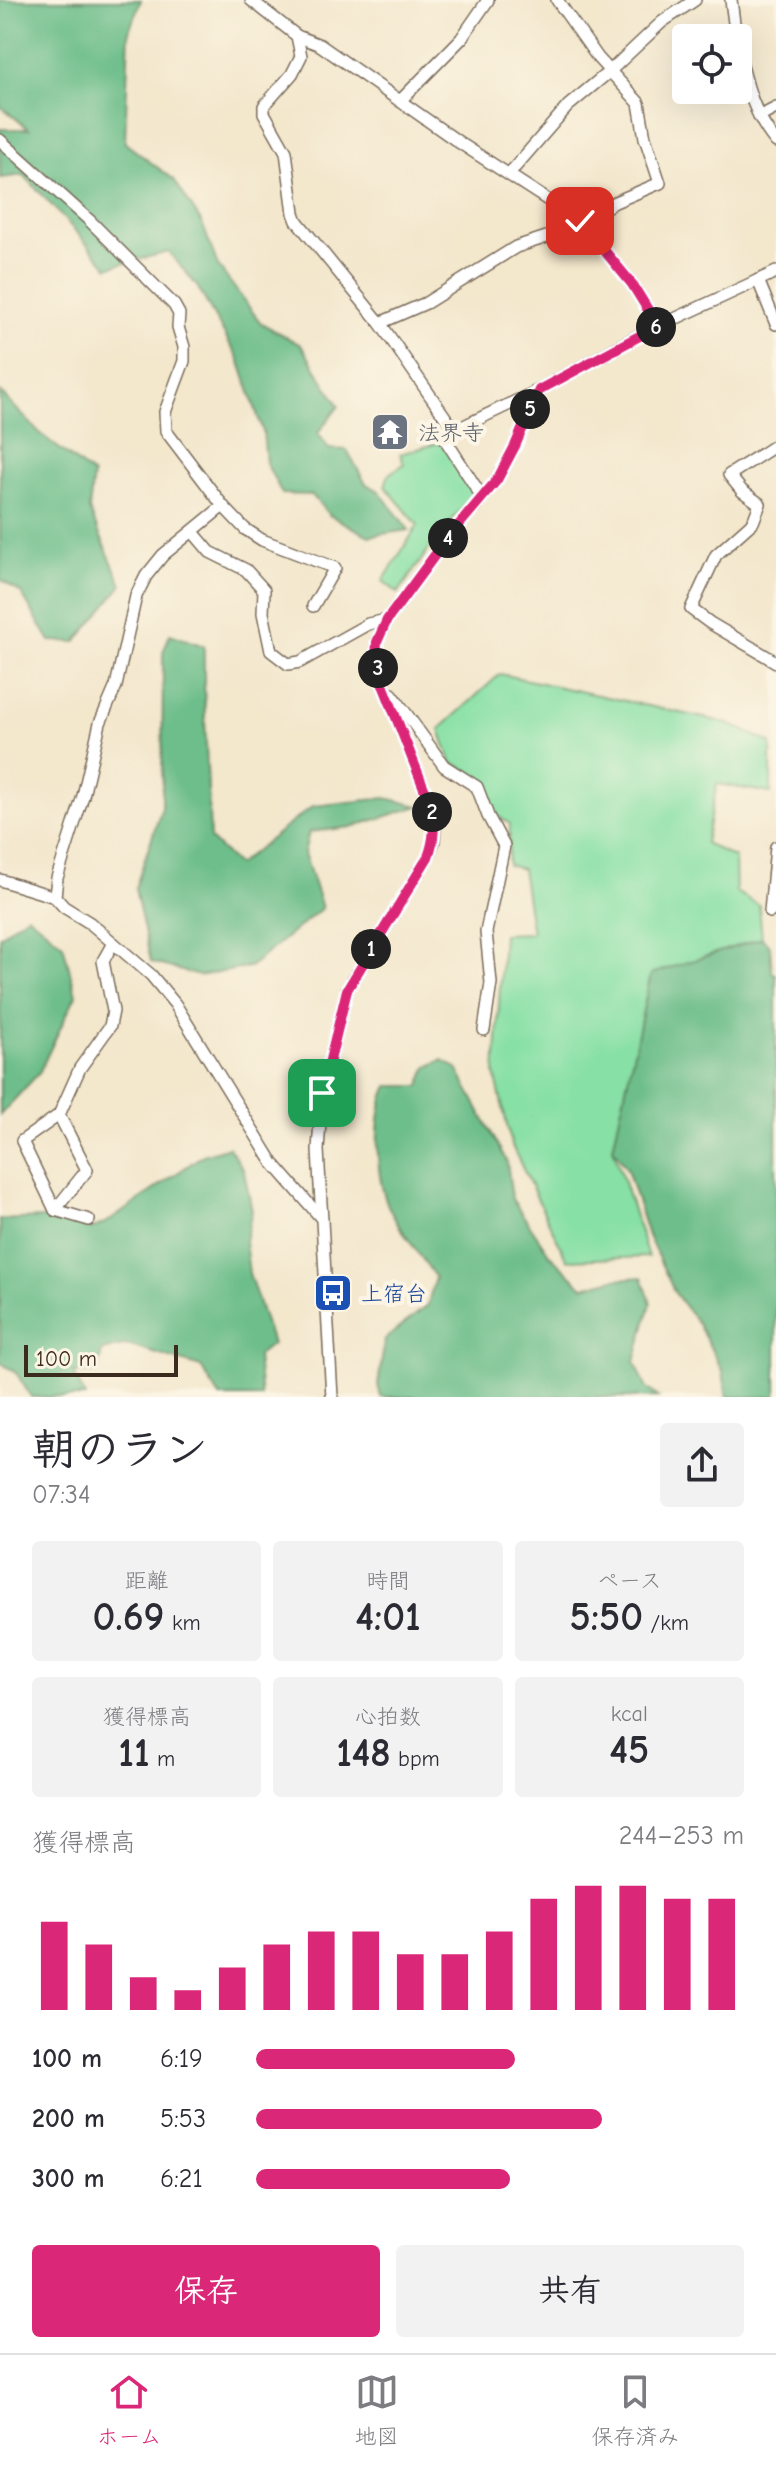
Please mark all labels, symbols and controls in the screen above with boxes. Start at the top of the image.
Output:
map controls [672,24,752,104]
button: locate [672,24,752,104]
pin [546,187,614,255]
icon: check [558,199,602,243]
pin: 6 [636,307,676,347]
text: 6 [650,314,662,340]
pin: 5 [510,389,550,429]
text: 5 [524,396,536,422]
temple icon: 法界寺 [369,411,411,453]
place label: 法界寺 [418,420,484,446]
pin: 4 [428,518,468,558]
text: 4 [443,525,453,551]
pin: 3 [358,648,398,688]
text: 3 [373,655,383,681]
pin: 2 [412,792,452,832]
text: 2 [427,799,437,825]
pin: 1 [351,929,391,969]
text: 1 [367,936,375,962]
pin [288,1059,356,1127]
icon: arrive [300,1071,344,1115]
bus stop icon: 上宿台 [312,1272,354,1314]
place label: 上宿台 [361,1281,427,1307]
scale bar [24,1341,178,1377]
text: 100 m [36,1346,97,1372]
button: share [660,1423,744,1507]
text: 朝のラン [32,1424,208,1475]
text: 07:34 [32,1480,91,1510]
text: 距離 [125,1568,169,1594]
text: 時間 [366,1568,410,1594]
text: ペース [597,1568,662,1594]
text: 0.69 [93,1594,165,1640]
text: 4:01 [355,1594,421,1640]
text: 5:50 [570,1594,643,1640]
text: km [165,1610,201,1636]
text: /km [643,1610,689,1636]
text: kcal [611,1701,648,1727]
text: 獲得標高 [103,1704,191,1730]
text: 心拍数 [355,1704,421,1730]
text: 45 [609,1727,649,1773]
text: 11 [118,1730,150,1776]
text: 148 [336,1730,391,1776]
text: m [150,1746,175,1772]
text: bpm [391,1746,440,1772]
text: 244–253 m [619,1821,744,1851]
text: 獲得標高 [32,1828,136,1858]
text: 100 m [32,2044,102,2074]
text: 6:19 [160,2044,203,2074]
text: 200 m [32,2104,105,2134]
text: 5:53 [160,2104,206,2134]
text: 300 m [32,2164,105,2194]
text: 6:21 [160,2164,203,2194]
button: 保存 [32,2245,380,2337]
button: 共有 [396,2245,744,2337]
tab: ホーム [96,2370,162,2450]
tab: 地図 [355,2370,399,2450]
tab: 保存済み [591,2370,680,2450]

